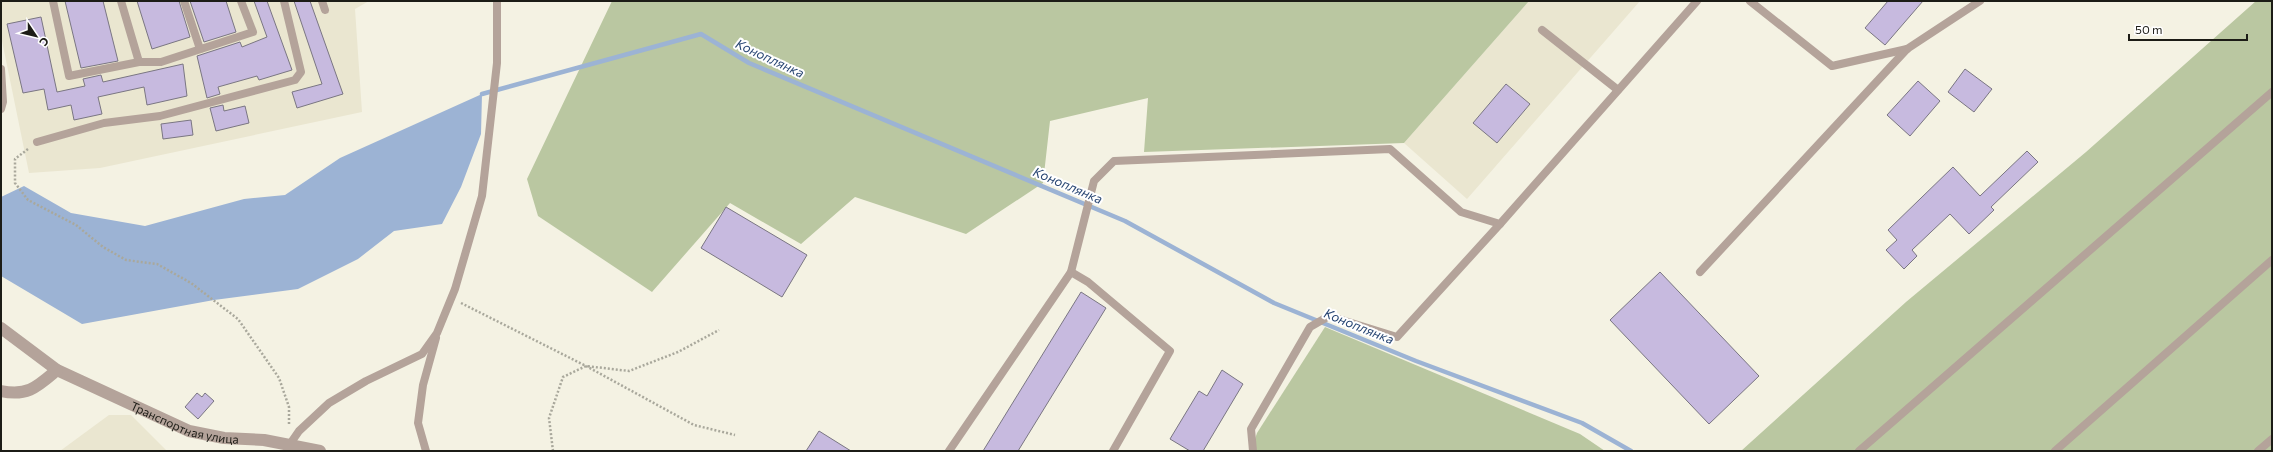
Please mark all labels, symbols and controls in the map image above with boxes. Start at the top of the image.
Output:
north arrow [16,16,56,56]
scale bar [2129,16,2247,42]
text: 50 m [2135,22,2163,36]
text: С [37,35,52,49]
water label: Коноплянка [733,35,807,81]
water label: Коноплянка [1031,163,1105,207]
water label: Коноплянка [1322,305,1396,347]
street label: Транспортная улица [129,398,239,446]

